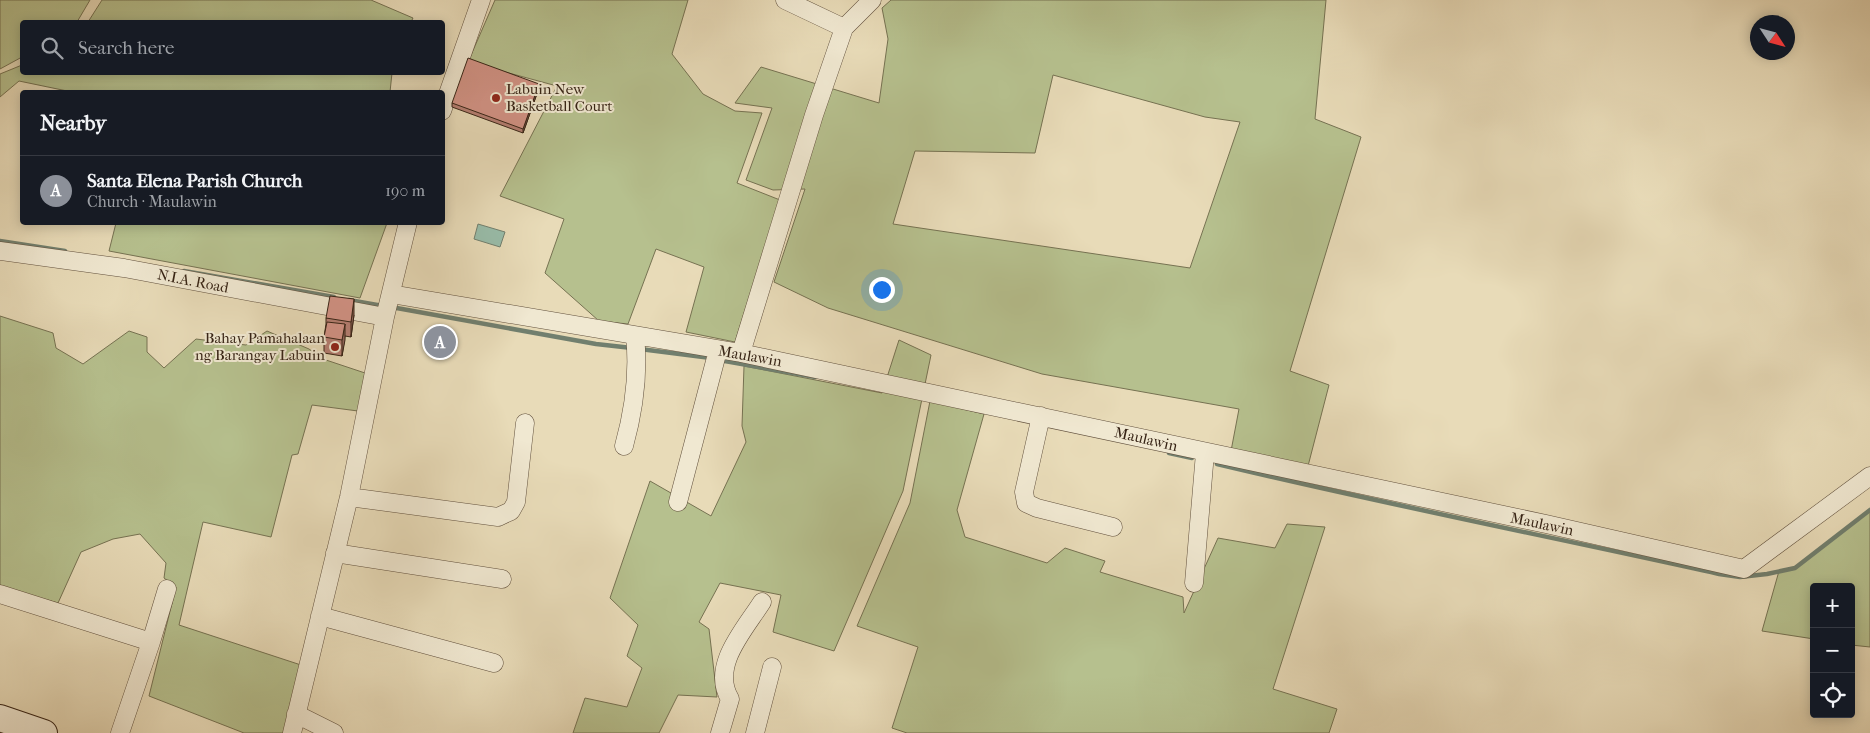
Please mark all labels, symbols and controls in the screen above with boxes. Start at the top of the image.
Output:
north arrow [1750,15,1795,60]
search box [20,20,445,75]
icon: search [38,34,66,62]
text: Search here [78,37,174,59]
place label: Labuin New Basketball Court [506,80,613,115]
marker: Labuin New Basketball Court [490,92,502,104]
text: Nearby [40,111,106,135]
text: Santa Elena Parish Church [87,170,303,192]
text: A [51,181,61,200]
text: 190 m [385,181,425,200]
text: Church · Maulawin [87,192,217,211]
street label: N.I.A. Road [156,265,231,297]
your location [869,277,895,303]
pin: A [424,323,456,361]
place label: Bahay Pamahalaan ng Barangay Labuin [195,329,325,364]
marker: Bahay Pamahalaan ng Barangay Labuin [329,341,341,353]
street label: Maulawin [717,342,783,370]
street label: Maulawin [1113,423,1180,455]
street label: Maulawin [1509,509,1576,540]
map controls [1810,583,1855,718]
button: + [1810,583,1855,628]
button: − [1810,628,1855,673]
button: locate [1810,673,1855,718]

